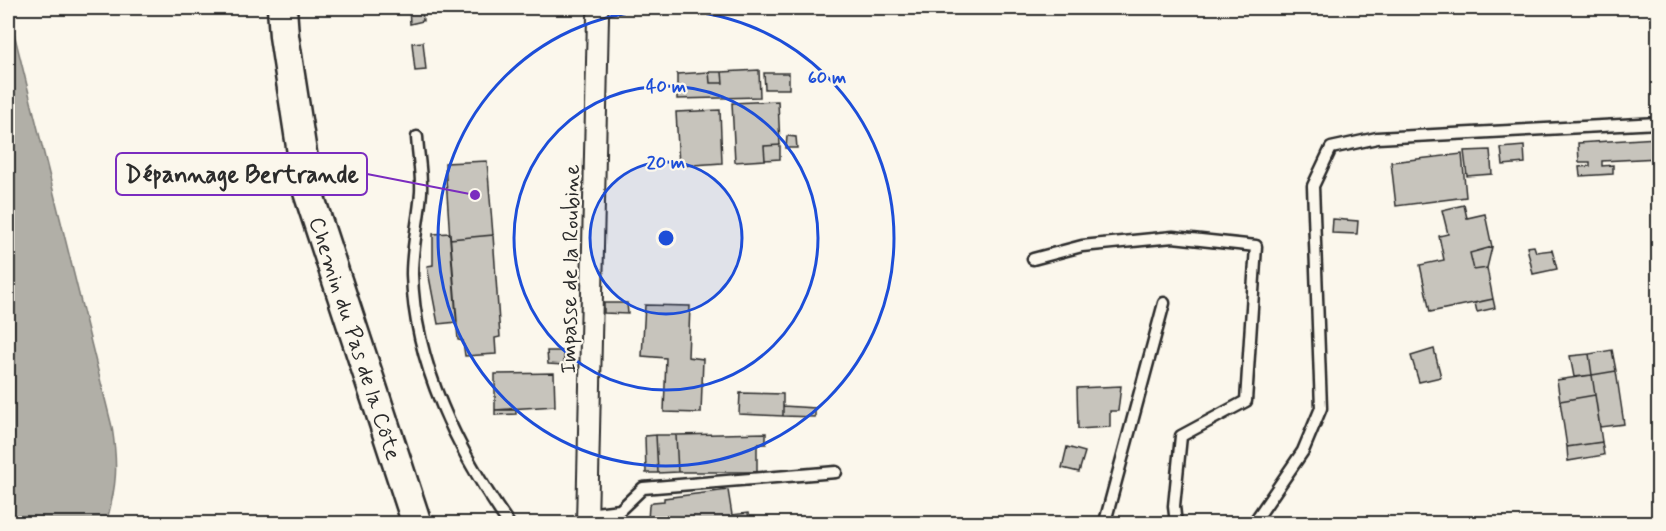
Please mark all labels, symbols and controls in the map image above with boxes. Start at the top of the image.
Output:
text: 60 m [808,66,846,90]
text: 40 m [646,75,686,99]
text: 20 m [647,151,685,175]
callout: Dépannage Bertrande [116,153,367,195]
text: Dépannage Bertrande [125,160,360,192]
street label: Impasse de la Roubine [555,164,587,374]
street label: Chemin du Pas de la Côte [302,214,407,464]
centre of rings [656,228,676,248]

